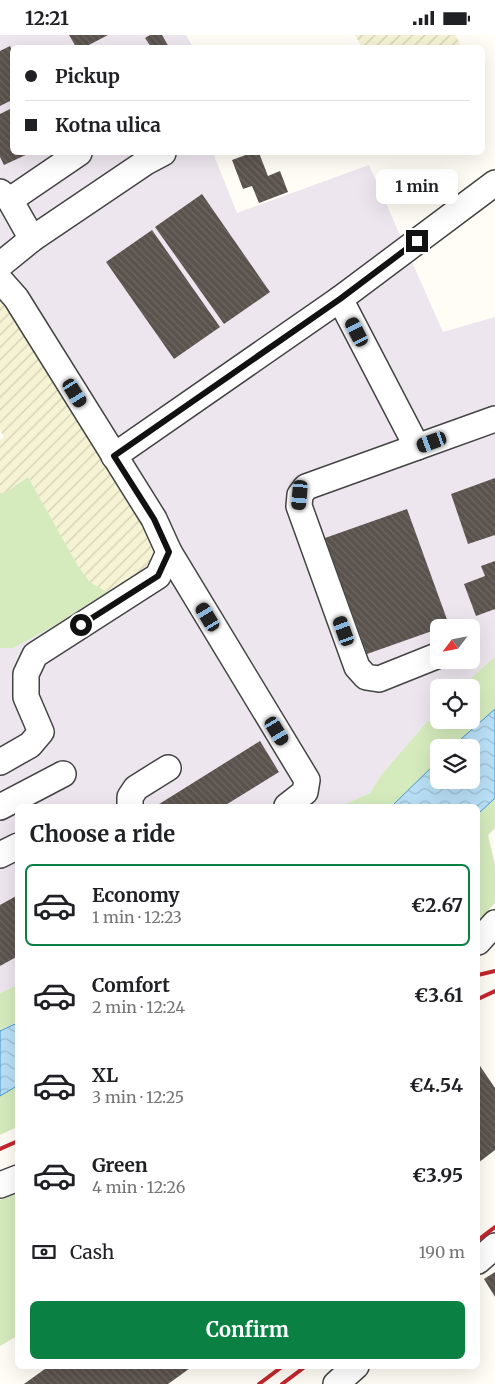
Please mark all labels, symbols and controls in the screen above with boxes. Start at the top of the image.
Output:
text: 12:21 [25,6,69,30]
text: Pickup [55,64,120,88]
text: Kotna ulica [55,113,161,137]
callout: 1 min [376,169,458,203]
text: 1 min [395,176,439,196]
route end [406,230,428,252]
car [343,315,370,349]
car [60,376,89,410]
car [415,430,448,454]
car [291,479,308,511]
car [193,600,222,634]
route start [70,614,92,636]
car [331,614,356,648]
north arrow [430,619,480,669]
map controls [430,619,480,789]
button: locate [430,679,480,729]
car [262,714,291,748]
button: layers [430,739,480,789]
text: Choose a ride [30,820,175,848]
icon: car [32,883,77,928]
text: Economy [92,883,180,907]
text: €2.67 [411,893,463,917]
text: 1 min · 12:23 [92,907,182,927]
icon: car [32,973,77,1018]
text: Comfort [92,973,170,997]
text: €3.61 [414,983,463,1007]
text: 2 min · 12:24 [92,997,185,1017]
icon: car [32,1063,77,1108]
text: XL [92,1063,118,1087]
text: €4.54 [409,1073,463,1097]
text: 3 min · 12:25 [92,1087,184,1107]
icon: car [32,1153,77,1198]
text: Green [92,1153,148,1177]
text: €3.95 [412,1163,463,1187]
text: 4 min · 12:26 [92,1177,185,1197]
icon: cash [30,1238,58,1266]
text: Cash [70,1240,114,1264]
text: 190 m [419,1242,465,1262]
button: Confirm [30,1301,465,1359]

